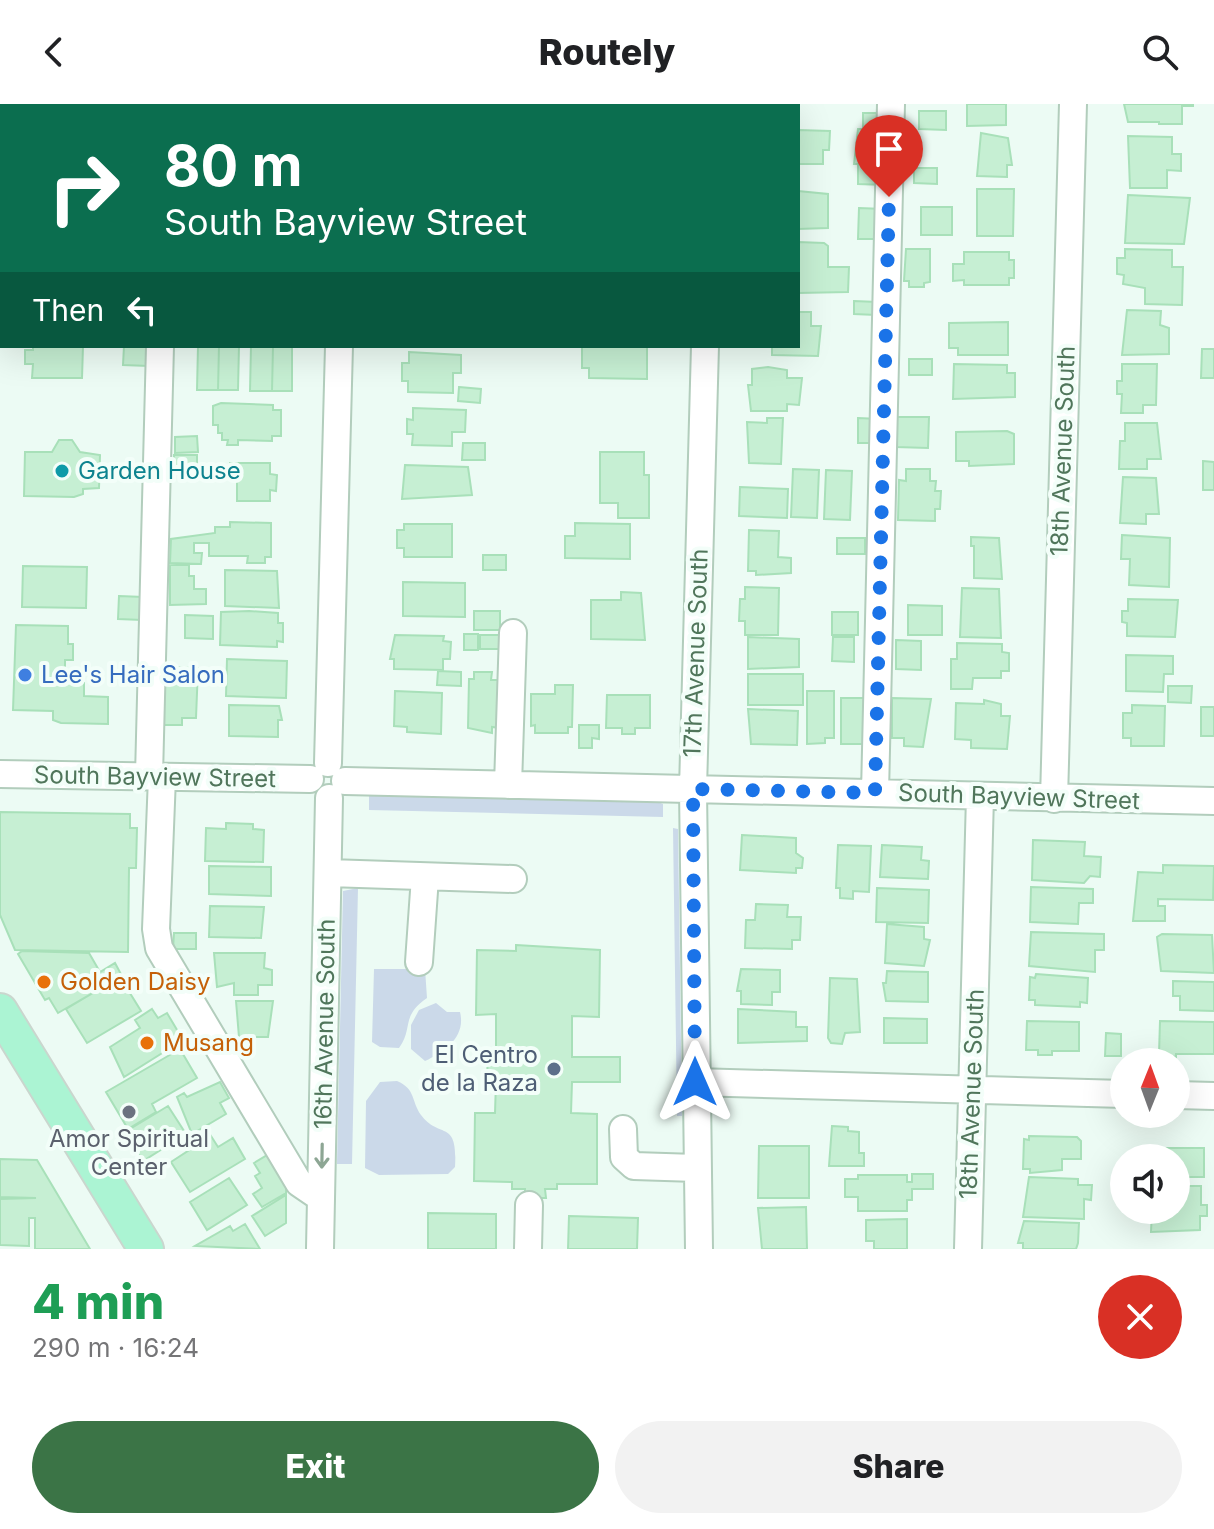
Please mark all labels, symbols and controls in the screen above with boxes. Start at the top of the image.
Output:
icon: back [32,30,76,74]
text: Routely [539,30,675,74]
icon: search [1138,30,1182,74]
pin [855,115,923,197]
icon: arrive [867,127,911,171]
text: 80 m [164,132,303,200]
icon: right [32,136,136,240]
text: South Bayview Street [164,200,527,244]
icon: left [120,288,164,332]
text: Then [32,292,104,328]
street label: 18th Avenue South [1044,345,1081,557]
place label: Garden House [78,456,241,485]
marker: Garden House [53,462,71,480]
street label: 17th Avenue South [677,548,714,758]
place label: Lee's Hair Salon [41,660,225,689]
marker: Lee's Hair Salon [16,666,34,684]
street label: South Bayview Street [34,760,276,793]
street label: South Bayview Street [898,778,1141,815]
street label: 16th Avenue South [308,918,341,1129]
place label: Golden Daisy [60,967,211,996]
marker: Golden Daisy [35,973,53,991]
street label: 18th Avenue South [953,988,990,1200]
place label: Musang [163,1028,254,1057]
marker: Musang [138,1034,156,1052]
place label: El Centro de la Raza [421,1040,538,1097]
position arrow [653,1040,737,1124]
north arrow [1110,1048,1190,1128]
map controls [1110,1048,1190,1224]
marker: El Centro de la Raza [545,1060,563,1078]
marker: Amor Spiritual Center [120,1103,138,1121]
place label: Amor Spiritual Center [49,1124,209,1181]
one-way arrow [314,1142,330,1169]
button: sound [1110,1144,1190,1224]
text: 4 min [32,1272,164,1331]
button: close [1098,1275,1182,1359]
text: 290 m · 16:24 [32,1332,199,1363]
button: Exit [32,1421,599,1513]
button: Share [615,1421,1182,1513]

